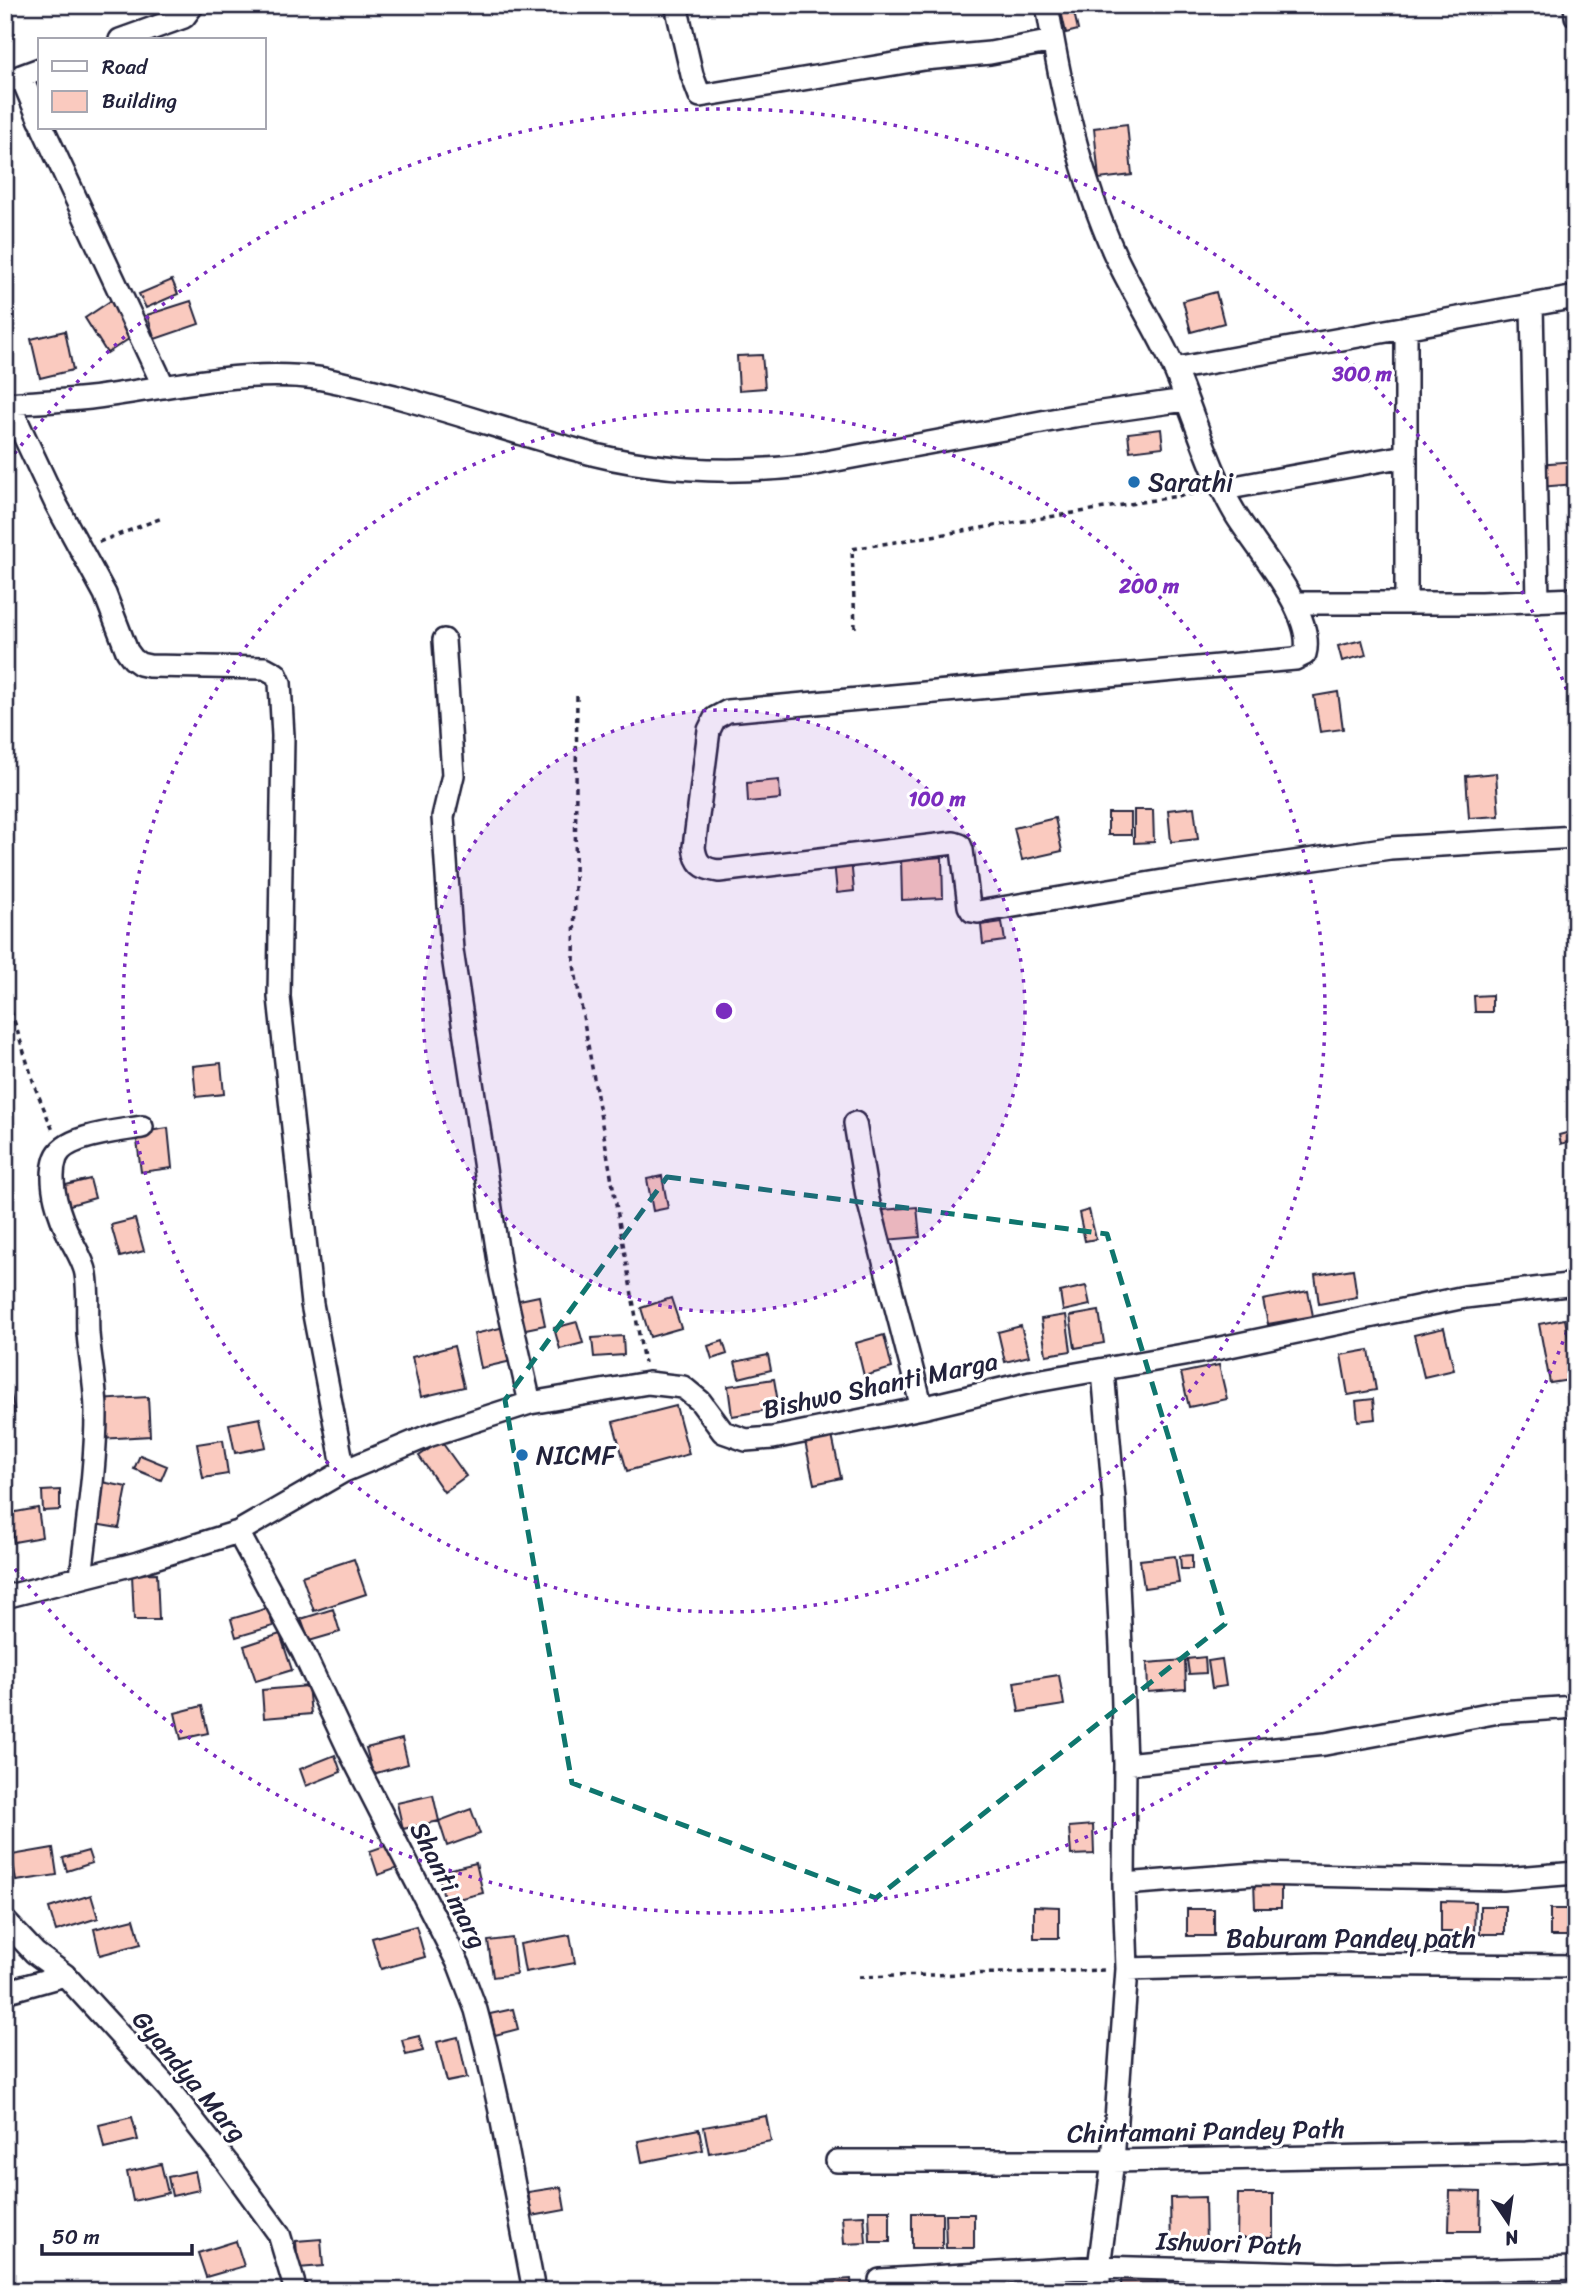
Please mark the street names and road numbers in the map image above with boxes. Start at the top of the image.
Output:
street label: Bishwo Shanti Marga [758,1338,1002,1432]
street label: Shanti marg [397,1813,501,1957]
street label: Baburam Pandey path [1226,1915,1476,1961]
street label: Gyandya Marg [120,1999,260,2153]
street label: Chintamani Pandey Path [1067,2106,1345,2156]
street label: Ishwori Path [1155,2217,1303,2269]

